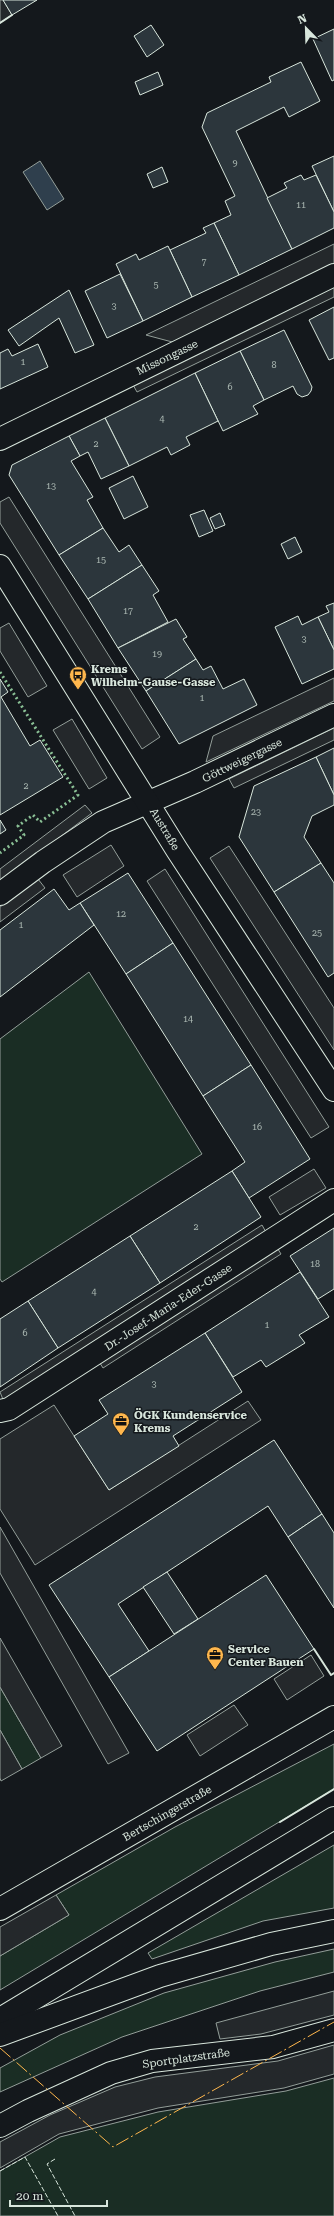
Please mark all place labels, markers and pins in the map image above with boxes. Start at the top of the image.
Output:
place label: Krems Wilhelm-Gause-Gasse [91,663,216,689]
bus stop icon: Krems Wilhelm-Gause-Gasse [68,665,88,690]
place label: ÖGK Kundenservice Krems [134,1408,248,1435]
office icon: ÖGK Kundenservice Krems [111,1411,131,1436]
place label: Service Center Bauen [228,1643,304,1669]
office icon: Service Center Bauen [205,1645,225,1670]

